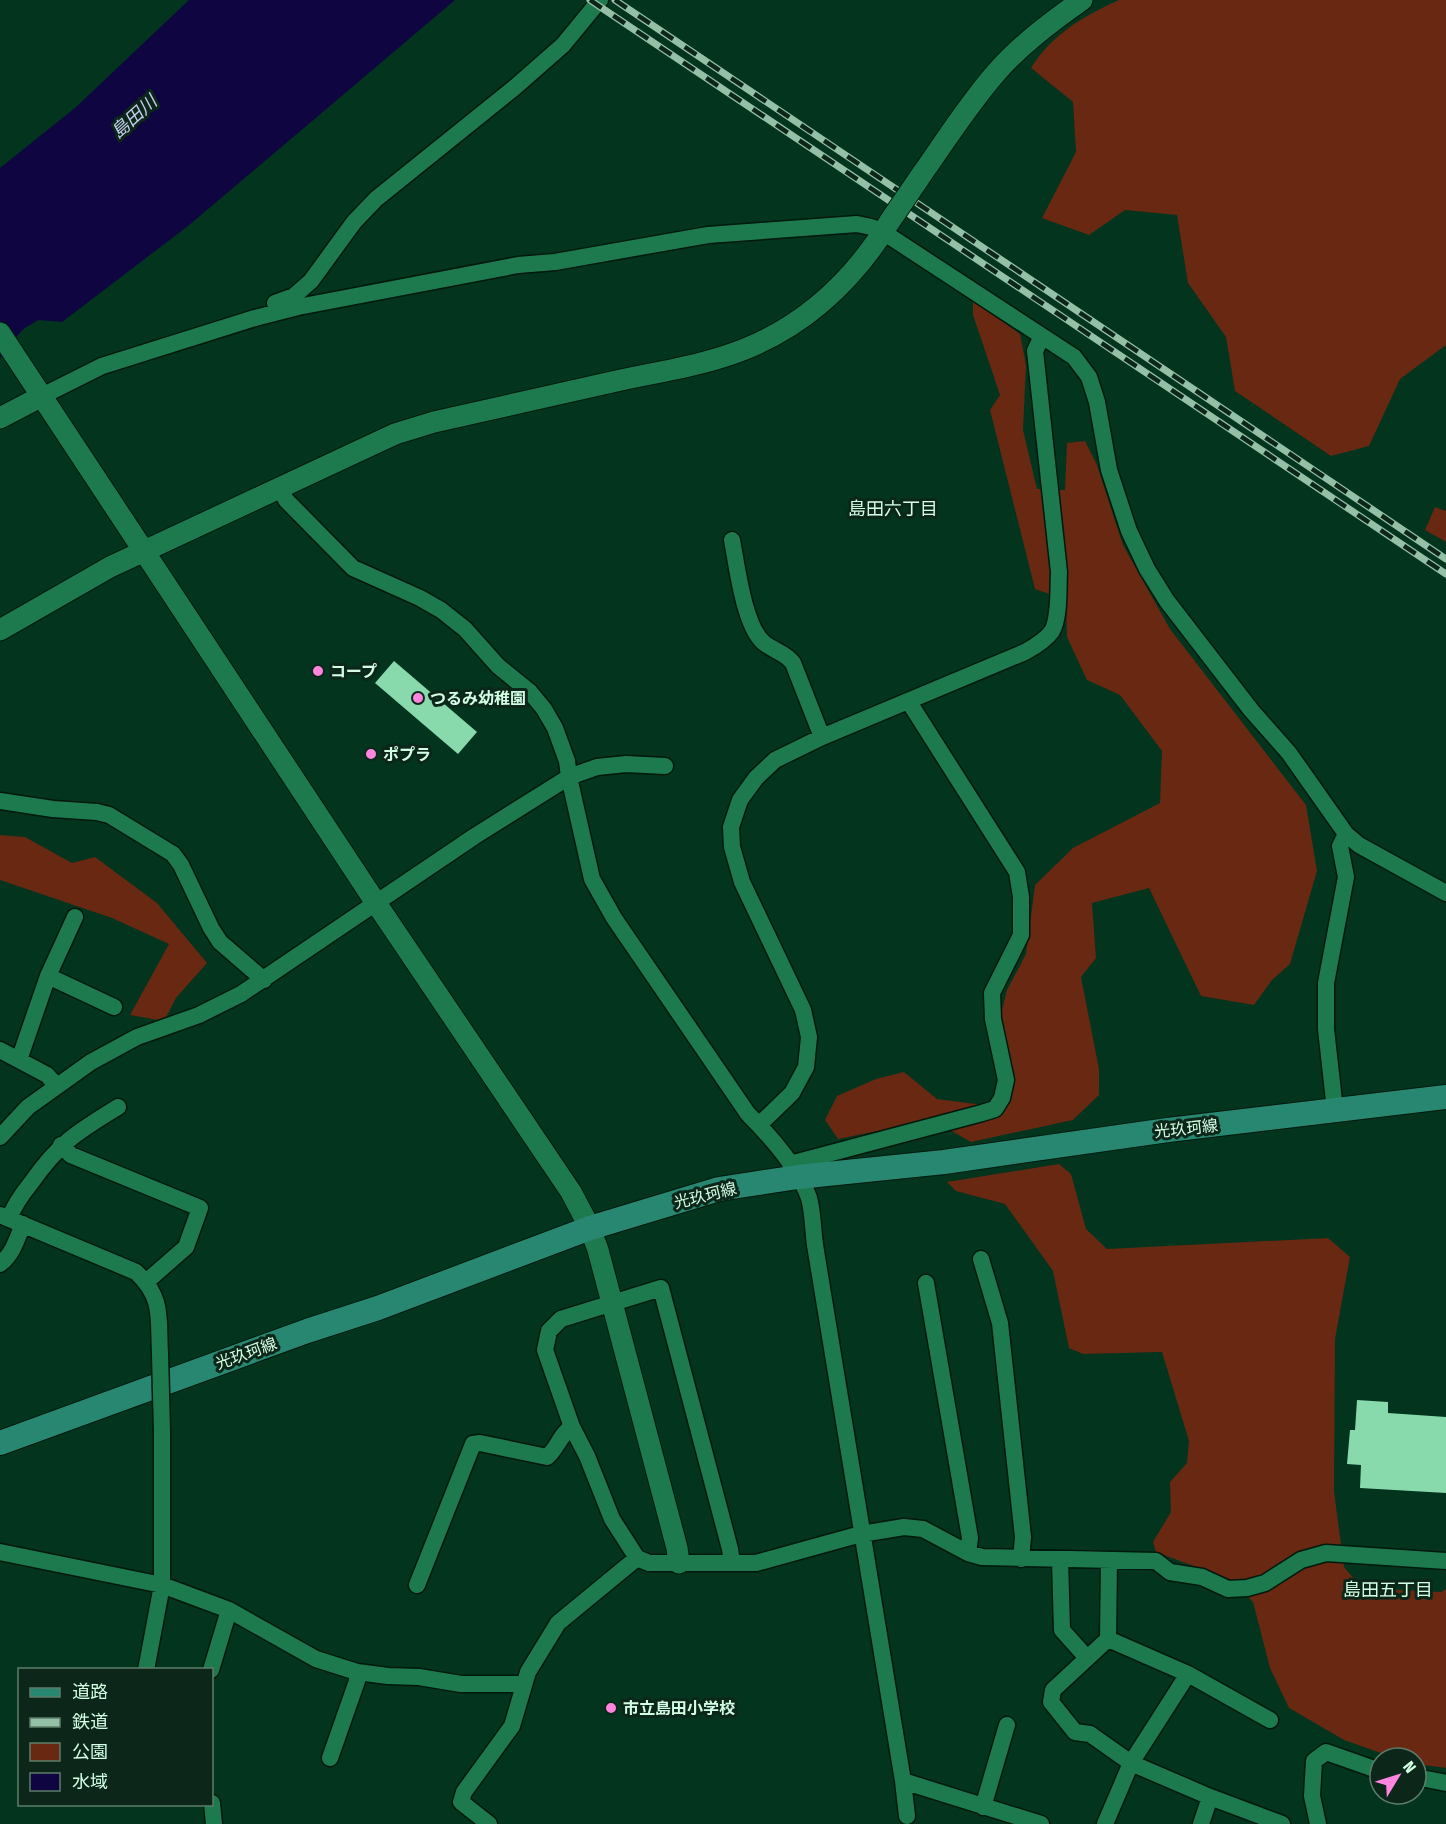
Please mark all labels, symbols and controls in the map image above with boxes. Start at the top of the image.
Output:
water label: 島田川 [107,89,163,143]
district label: 島田六丁目 [848,498,938,520]
place label: コープ [330,662,377,681]
marker: コープ [311,664,325,678]
place label: つるみ幼稚園 [430,689,526,708]
marker: つるみ幼稚園 [411,691,425,705]
place label: ポプラ [383,745,431,764]
marker: ポプラ [364,747,378,761]
street label: 光玖珂線 [1153,1116,1219,1141]
street label: 光玖珂線 [672,1179,738,1212]
street label: 光玖珂線 [213,1334,279,1373]
district label: 島田五丁目 [1343,1579,1433,1601]
legend [18,1668,213,1806]
text: 道路 [72,1681,108,1703]
place label: 市立島田小学校 [623,1699,735,1718]
marker: 市立島田小学校 [604,1701,618,1715]
text: 鉄道 [72,1711,108,1733]
text: 公園 [72,1741,108,1763]
north arrow [1368,1746,1428,1806]
text: N [1399,1757,1420,1777]
text: 水域 [72,1771,108,1793]

